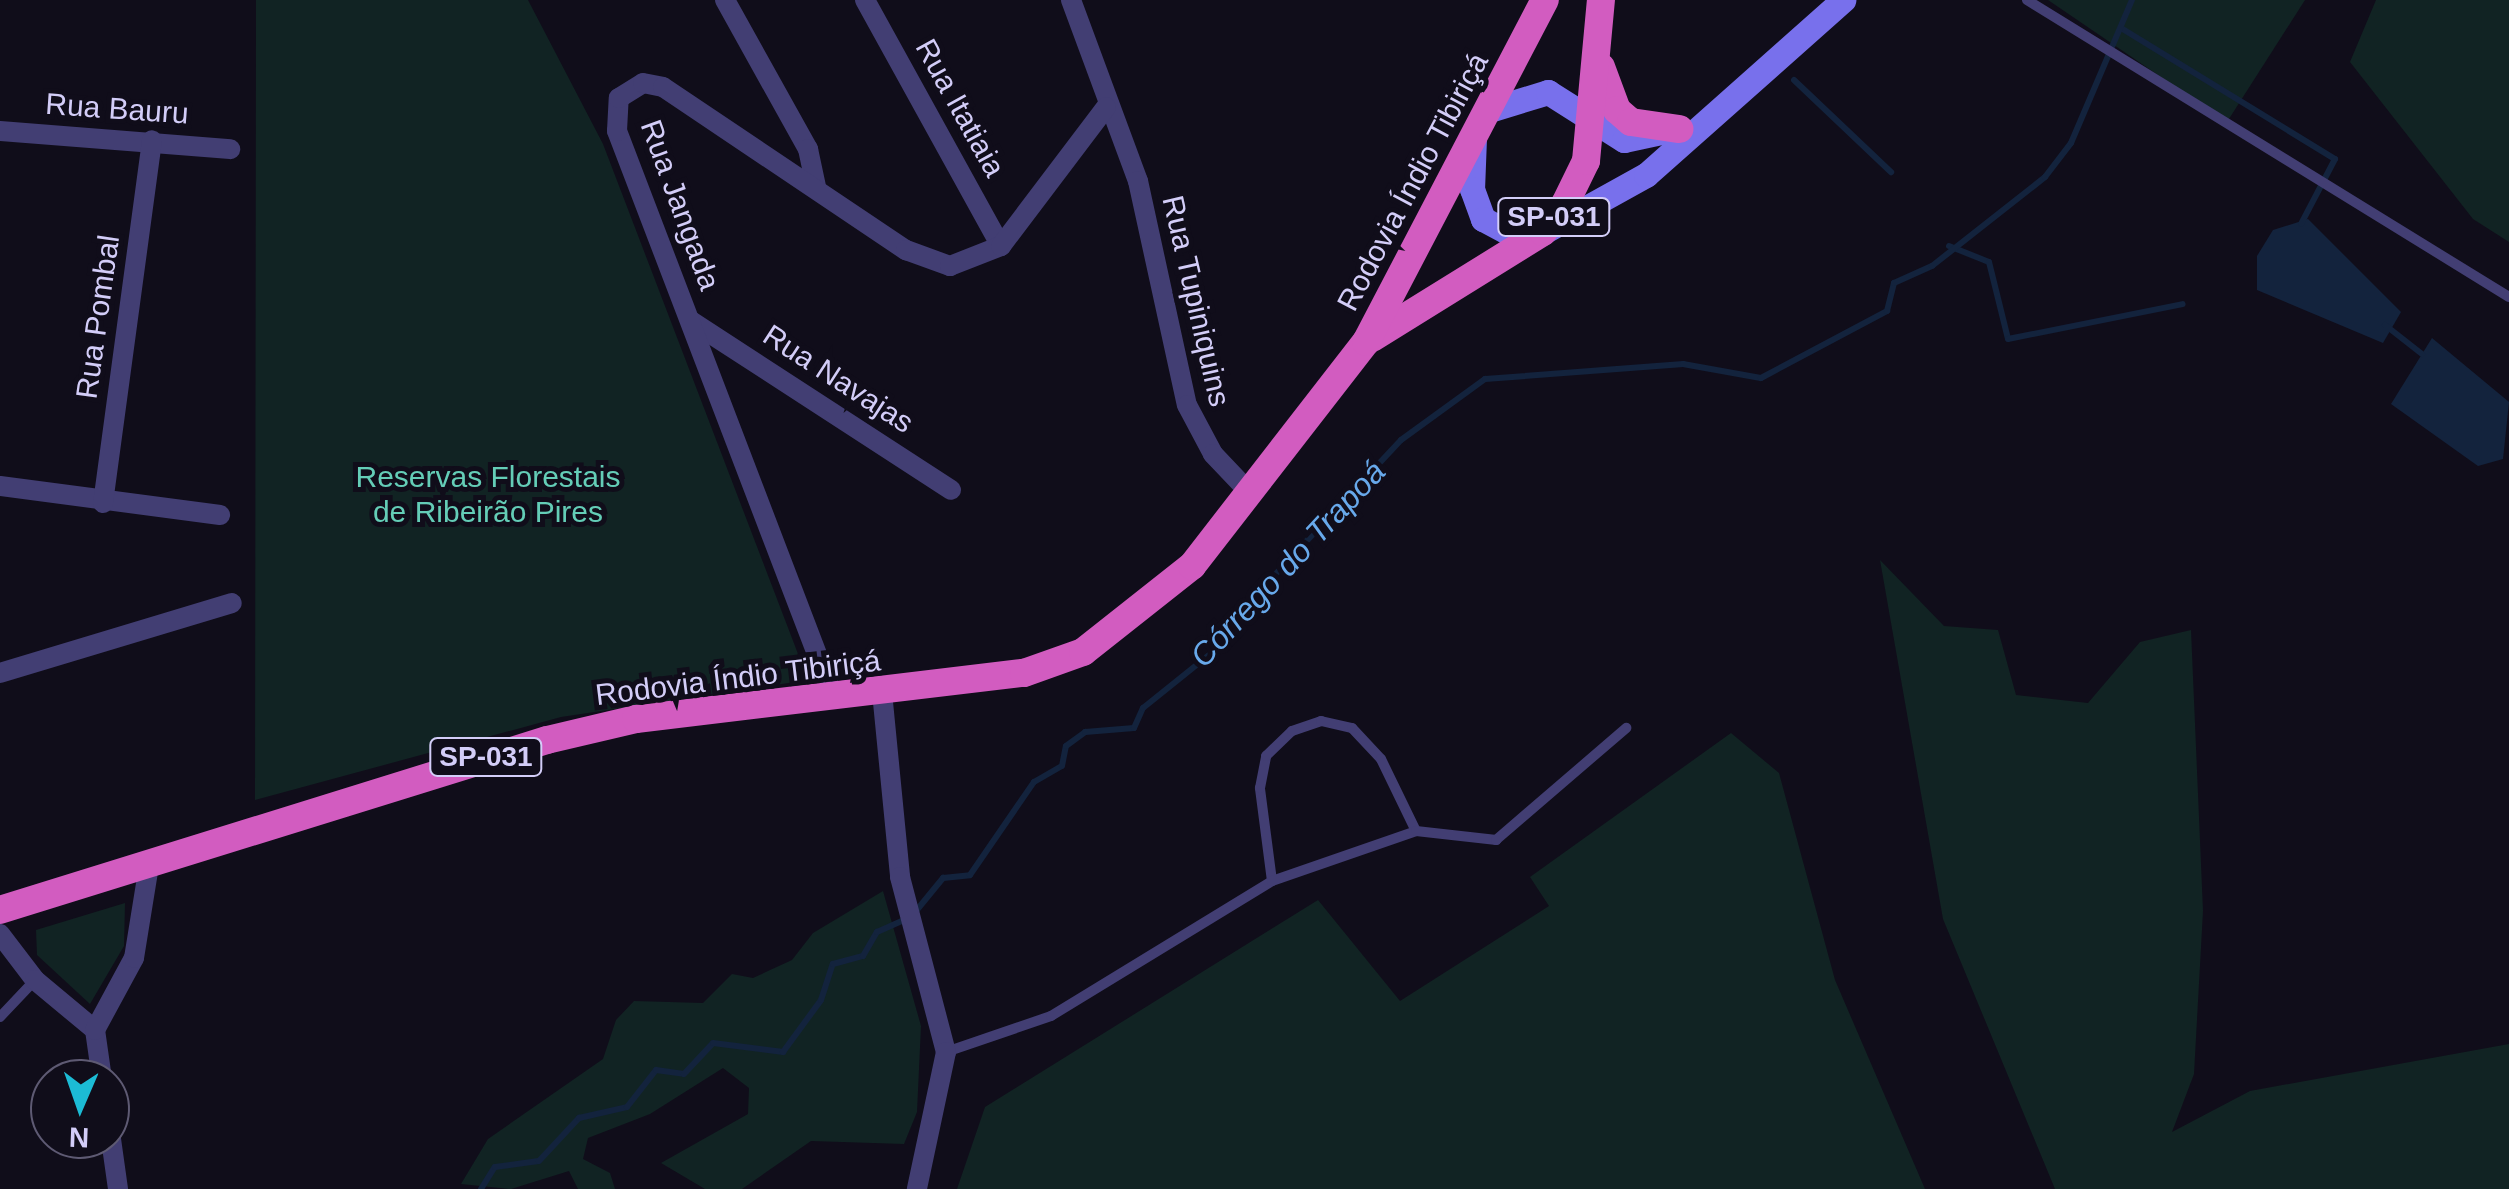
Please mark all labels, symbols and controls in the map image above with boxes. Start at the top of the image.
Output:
street label: Rua Itatiaia [907,33,1013,183]
street label: Rodovia Índio Tibiriçá [1330,47,1496,317]
street label: Rua Bauru [44,86,190,132]
street label: Rua Jangada [633,115,727,295]
street label: Rua Tupiniquins [1154,192,1238,410]
road number: SP-031 [1496,194,1612,240]
street label: Rua Pombal [69,233,127,401]
street label: Rua Navajas [756,317,920,441]
water label: Córrego do Trapoá [1183,453,1393,675]
park label: Reservas Florestais de Ribeirão Pires [355,459,621,530]
street label: Rodovia Índio Tibiriçá [593,643,883,713]
road number: SP-031 [428,734,544,780]
north arrow [30,1059,130,1159]
text: N [68,1122,90,1153]

